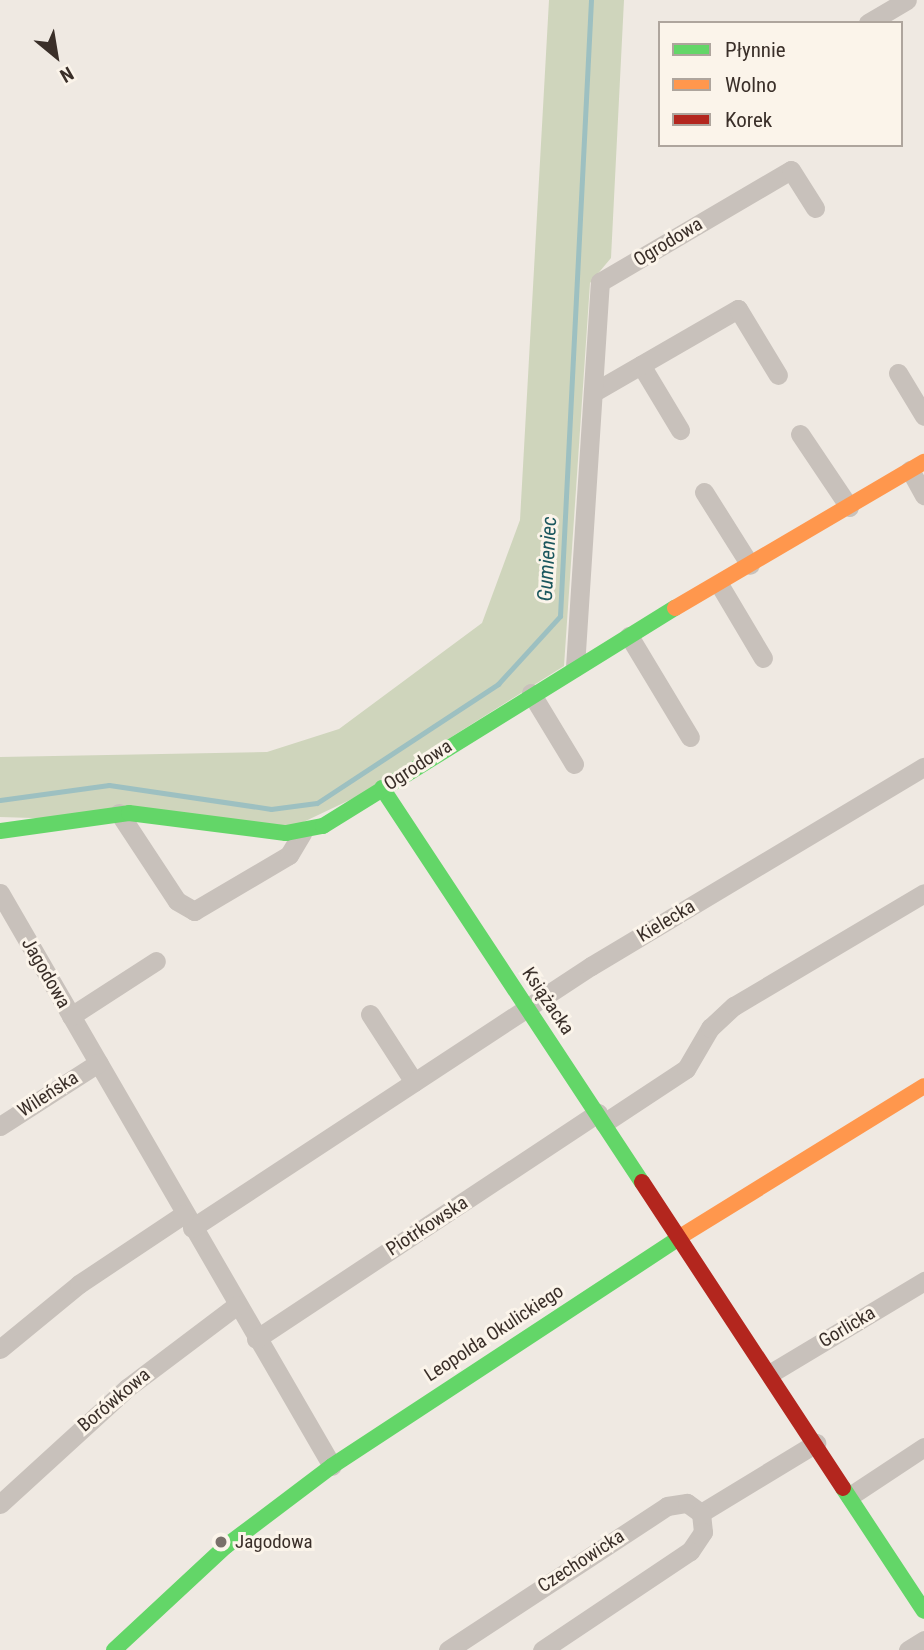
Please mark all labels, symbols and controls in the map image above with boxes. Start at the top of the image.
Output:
north arrow [21,21,91,91]
legend [658,21,903,147]
text: Płynnie [725,38,786,62]
text: N [56,62,78,87]
text: Wolno [725,73,777,97]
text: Korek [725,108,772,132]
street label: Ogrodowa [629,213,707,271]
water label: Gumieniec [532,516,562,602]
street label: Ogrodowa [380,735,456,795]
street label: Kielecka [633,895,699,947]
street label: Jagodowa [17,934,75,1012]
street label: Książacka [517,963,579,1039]
street label: Wileńska [13,1066,83,1122]
street label: Piotrkowska [382,1191,472,1261]
street label: Leopolda Okulickiego [420,1280,568,1386]
street label: Gorlicka [815,1301,879,1353]
street label: Borówkowa [73,1363,155,1437]
street label: Czechowicka [533,1525,629,1597]
place label: Jagodowa [235,1531,313,1553]
marker: Jagodowa [213,1534,229,1550]

